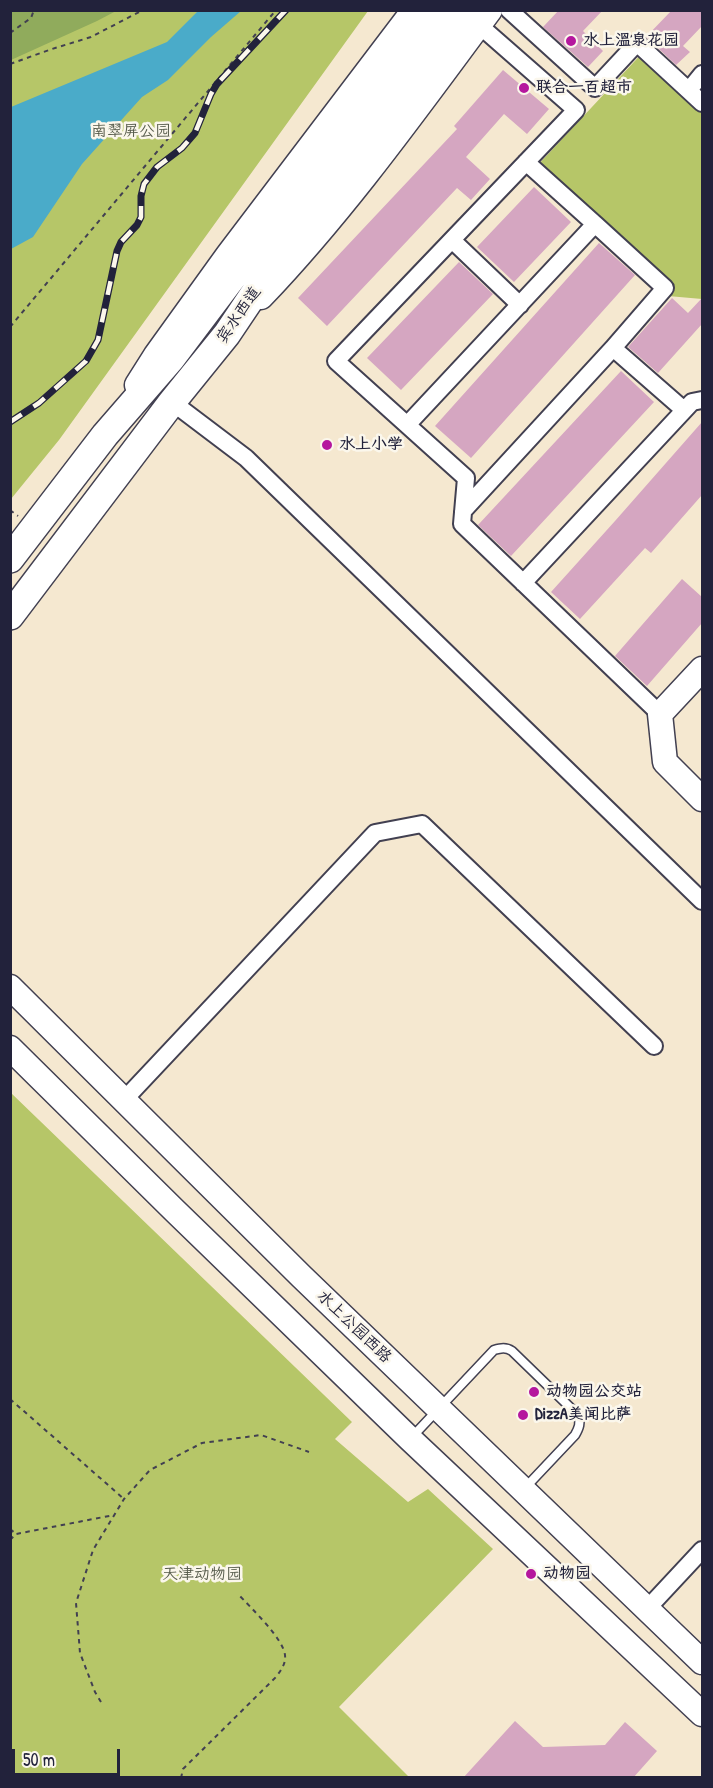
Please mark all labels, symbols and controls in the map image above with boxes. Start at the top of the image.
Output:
place label: 水上温泉花园 [583,31,679,51]
marker: 水上温泉花园 [564,34,578,48]
place label: 联合一百超市 [536,78,632,98]
marker: 联合一百超市 [517,81,531,95]
park label: 南翠屏公园 [91,122,171,142]
street label: 宾水西道 [213,283,265,347]
place label: 水上小学 [339,435,403,455]
marker: 水上小学 [320,438,334,452]
street label: 水上公园西路 [313,1287,395,1367]
place label: 动物园公交站 [546,1382,642,1402]
marker: 动物园公交站 [527,1385,541,1399]
place label: DizzA美闻比萨 [535,1405,632,1425]
marker: DizzA美闻比萨 [516,1408,530,1422]
place label: 动物园 [543,1564,591,1584]
park label: 天津动物园 [162,1565,242,1585]
marker: 动物园 [524,1567,538,1581]
scale bar [15,1737,123,1775]
text: 50 m [23,1747,55,1772]

